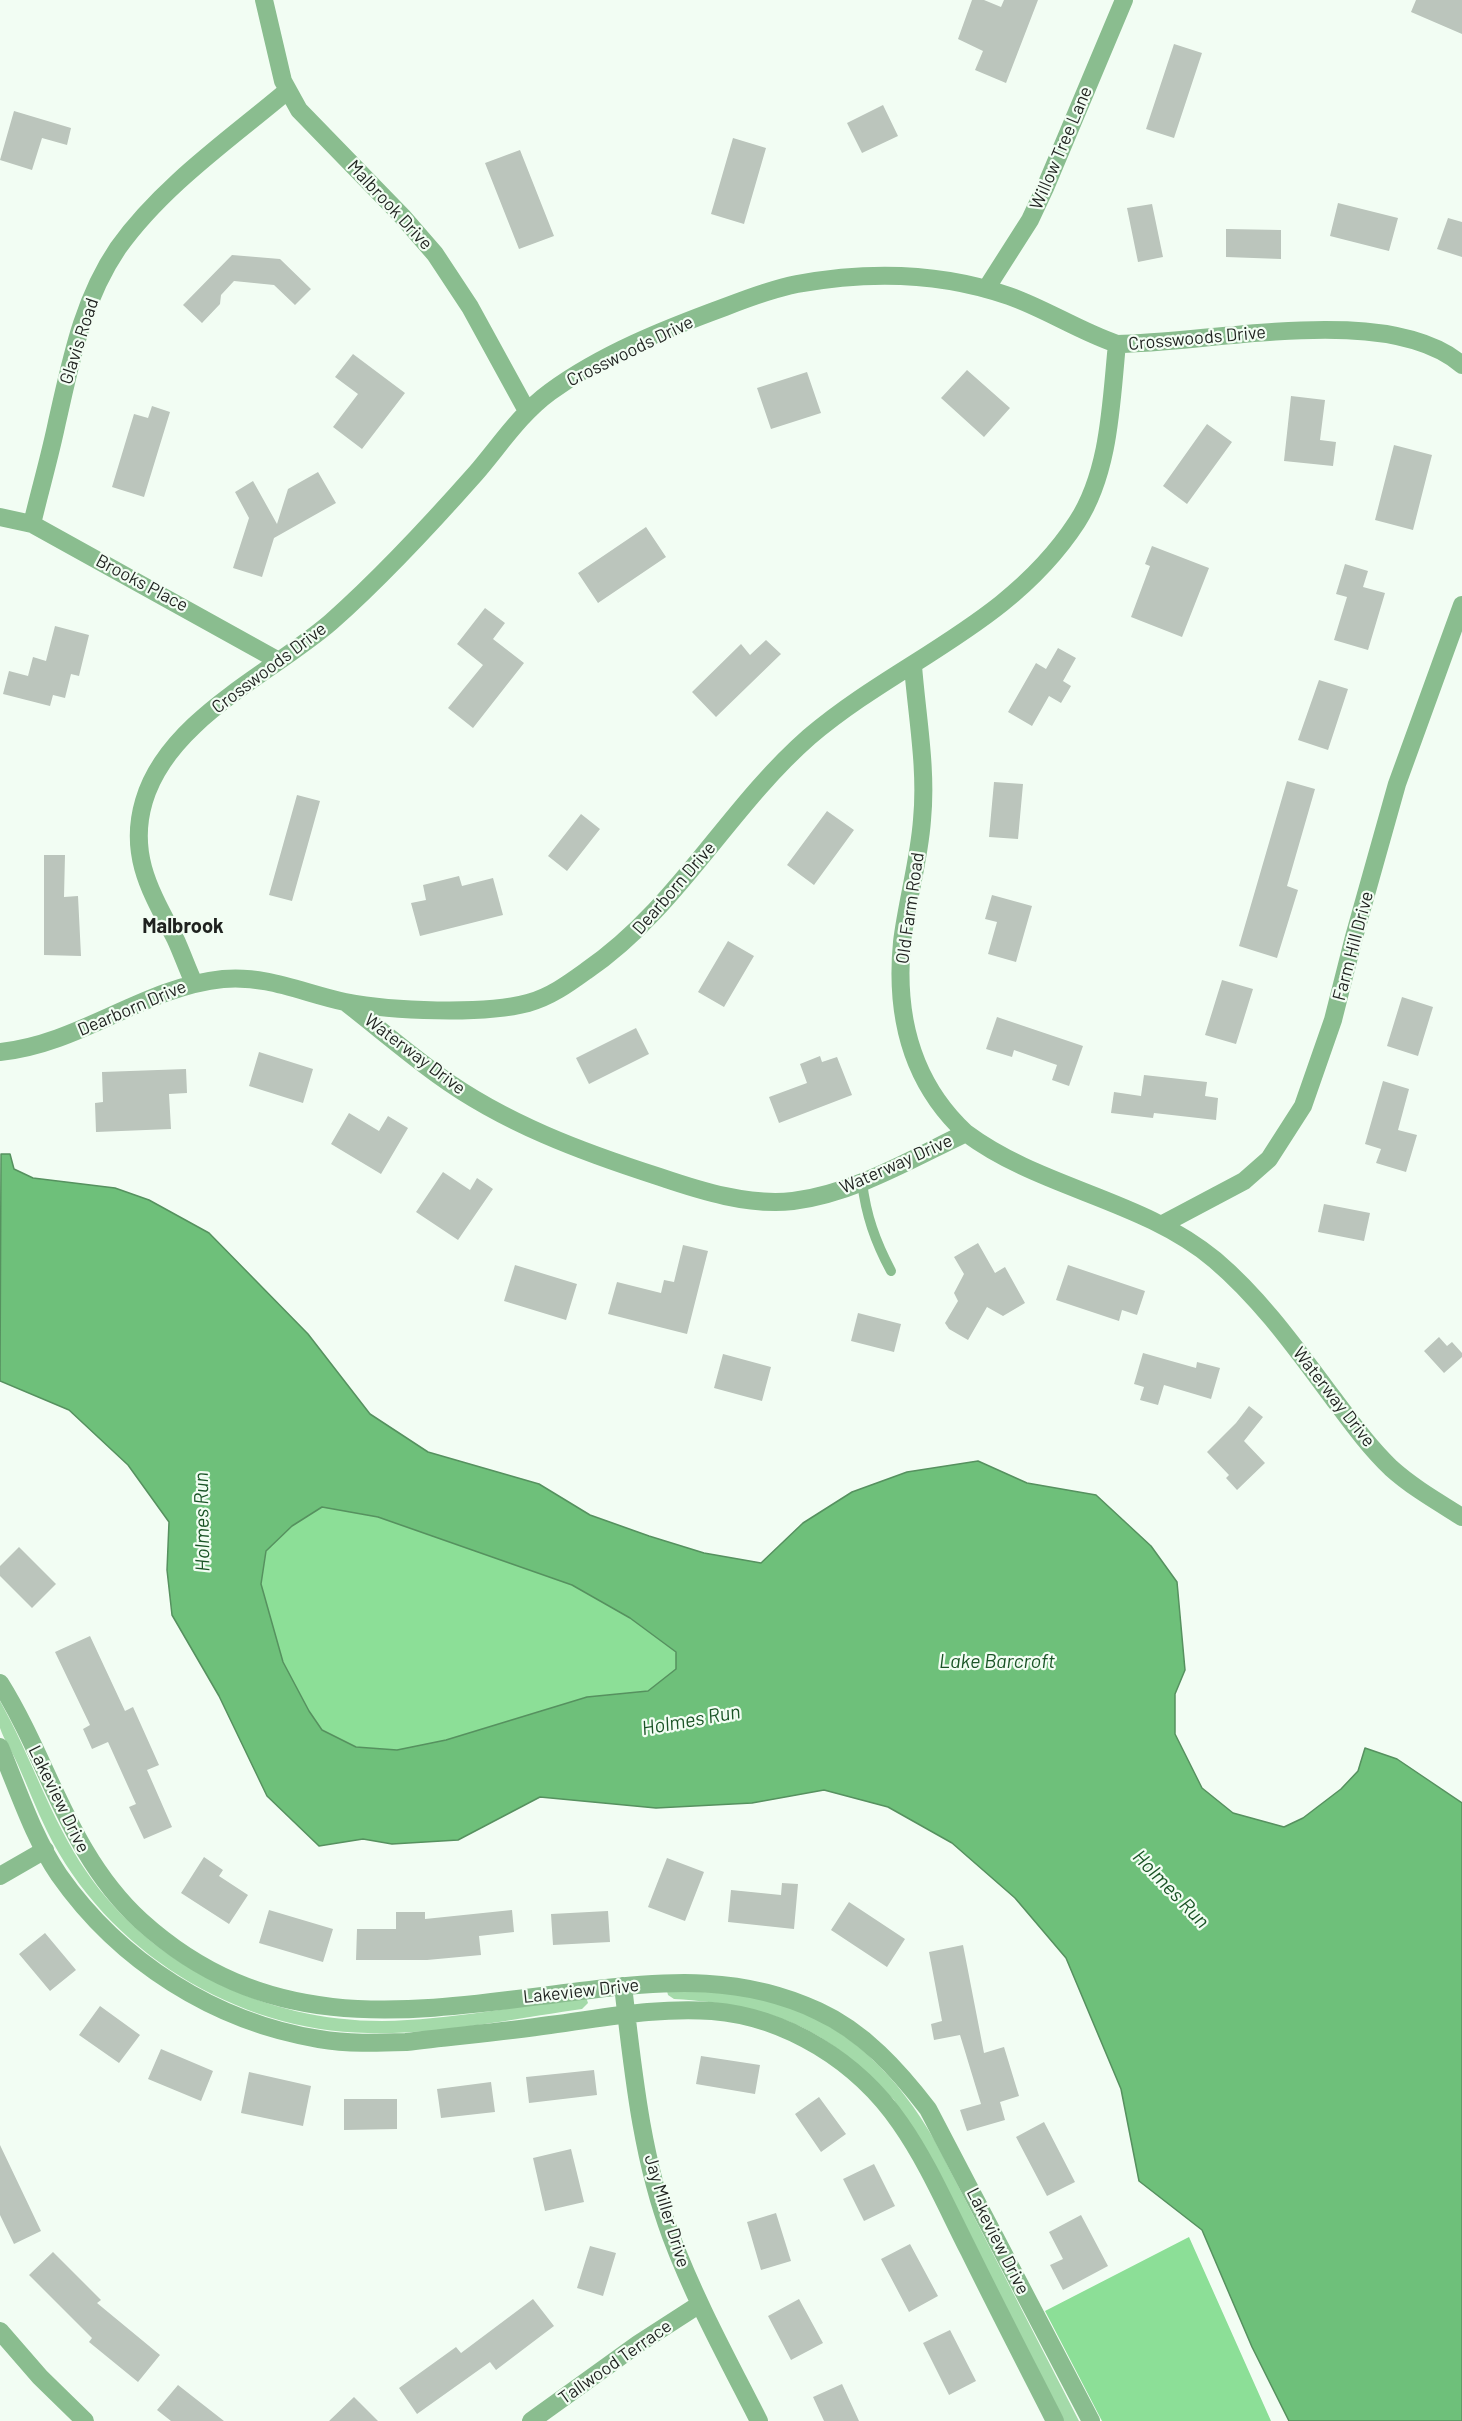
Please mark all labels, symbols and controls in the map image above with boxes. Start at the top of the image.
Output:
street label: Willow Tree Lane [1025,83,1097,213]
street label: Malbrook Drive [343,156,437,254]
street label: Glavis Road [55,295,103,387]
street label: Crosswoods Drive [563,311,697,391]
street label: Crosswoods Drive [1127,321,1267,355]
street label: Brooks Place [92,550,192,616]
street label: Crosswoods Drive [207,618,331,718]
street label: Dearborn Drive [628,837,720,939]
street label: Old Farm Road [891,851,929,965]
street label: Farm Hill Drive [1328,889,1378,1003]
district label: Malbrook [142,914,224,938]
street label: Dearborn Drive [74,975,190,1041]
street label: Waterway Drive [360,1009,470,1099]
street label: Waterway Drive [836,1130,956,1198]
street label: Waterway Drive [1288,1343,1380,1451]
water label: Holmes Run [189,1472,215,1572]
water label: Lake Barcroft [939,1649,1055,1673]
water label: Holmes Run [640,1700,742,1740]
street label: Lakeview Drive [24,1742,94,1856]
water label: Holmes Run [1128,1845,1214,1933]
street label: Lakeview Drive [522,1974,640,2008]
street label: Jay Miller Drive [640,2152,694,2270]
street label: Lakeview Drive [962,2184,1034,2298]
street label: Tallwood Terrace [554,2315,676,2409]

